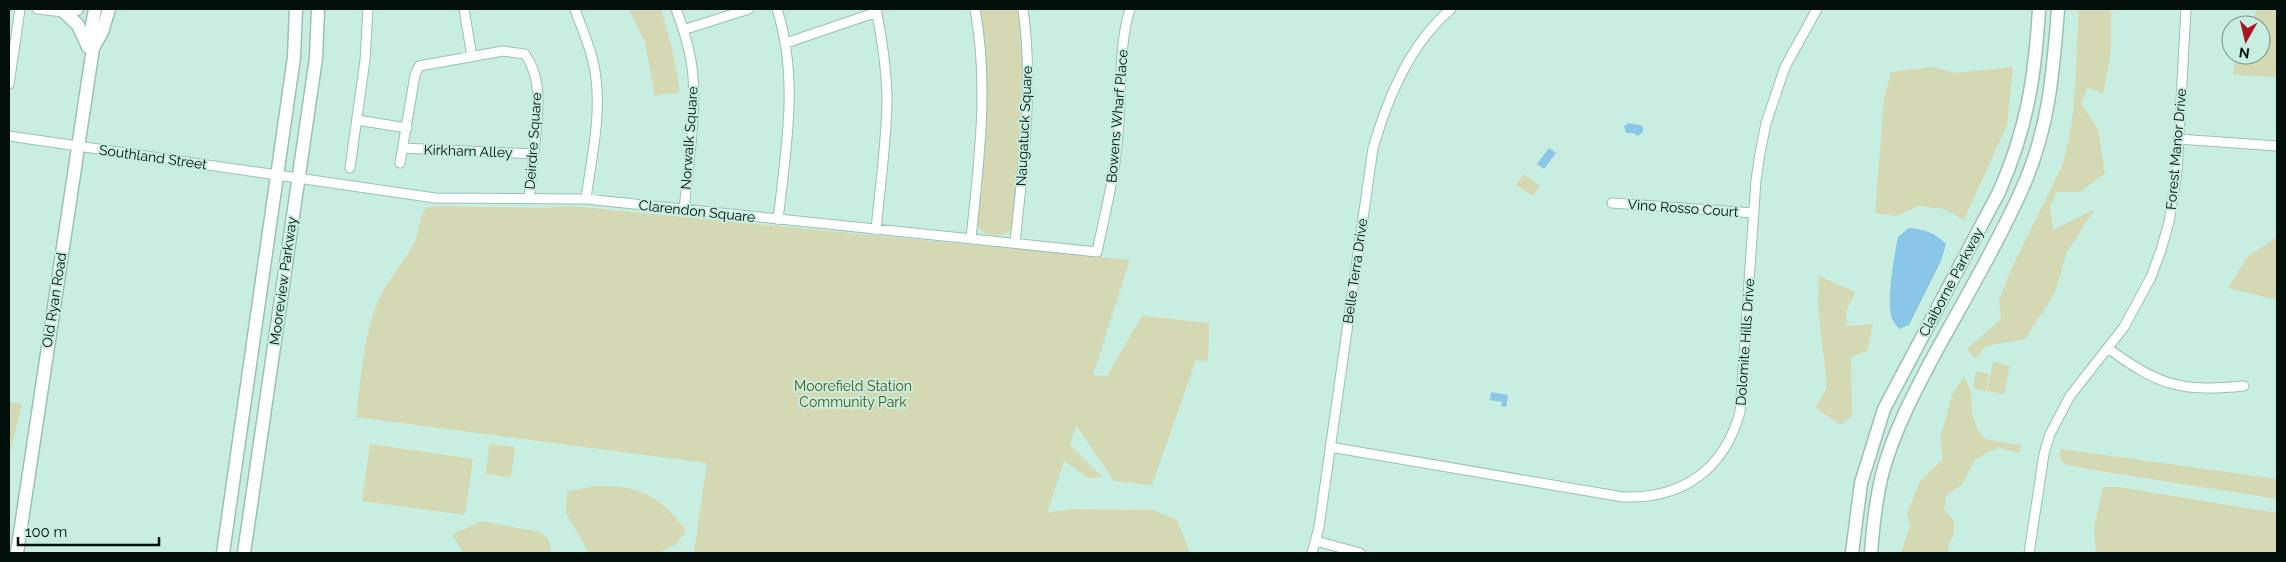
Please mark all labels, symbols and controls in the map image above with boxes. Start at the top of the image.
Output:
north arrow [2221,15,2271,65]
text: N [2238,44,2251,62]
street label: Bowens Wharf Place [1103,49,1131,183]
street label: Naugatuck Square [1013,65,1035,187]
street label: Norwalk Square [677,86,701,190]
street label: Forest Manor Drive [2163,88,2189,210]
street label: Deirdre Square [522,92,544,190]
street label: Kirkham Alley [423,141,513,161]
street label: Southland Street [98,142,208,173]
street label: Vino Rosso Court [1627,196,1739,220]
street label: Clarendon Square [638,197,756,225]
street label: Mooreview Parkway [266,215,300,346]
street label: Belle Terra Drive [1340,217,1370,325]
street label: Claiborne Parkway [1916,225,1987,339]
street label: Old Ryan Road [39,251,69,349]
street label: Dolomite Hills Drive [1733,278,1757,406]
park label: Moorefield Station Community Park [794,378,912,410]
scale bar [18,514,159,546]
text: 100 m [25,523,67,541]

